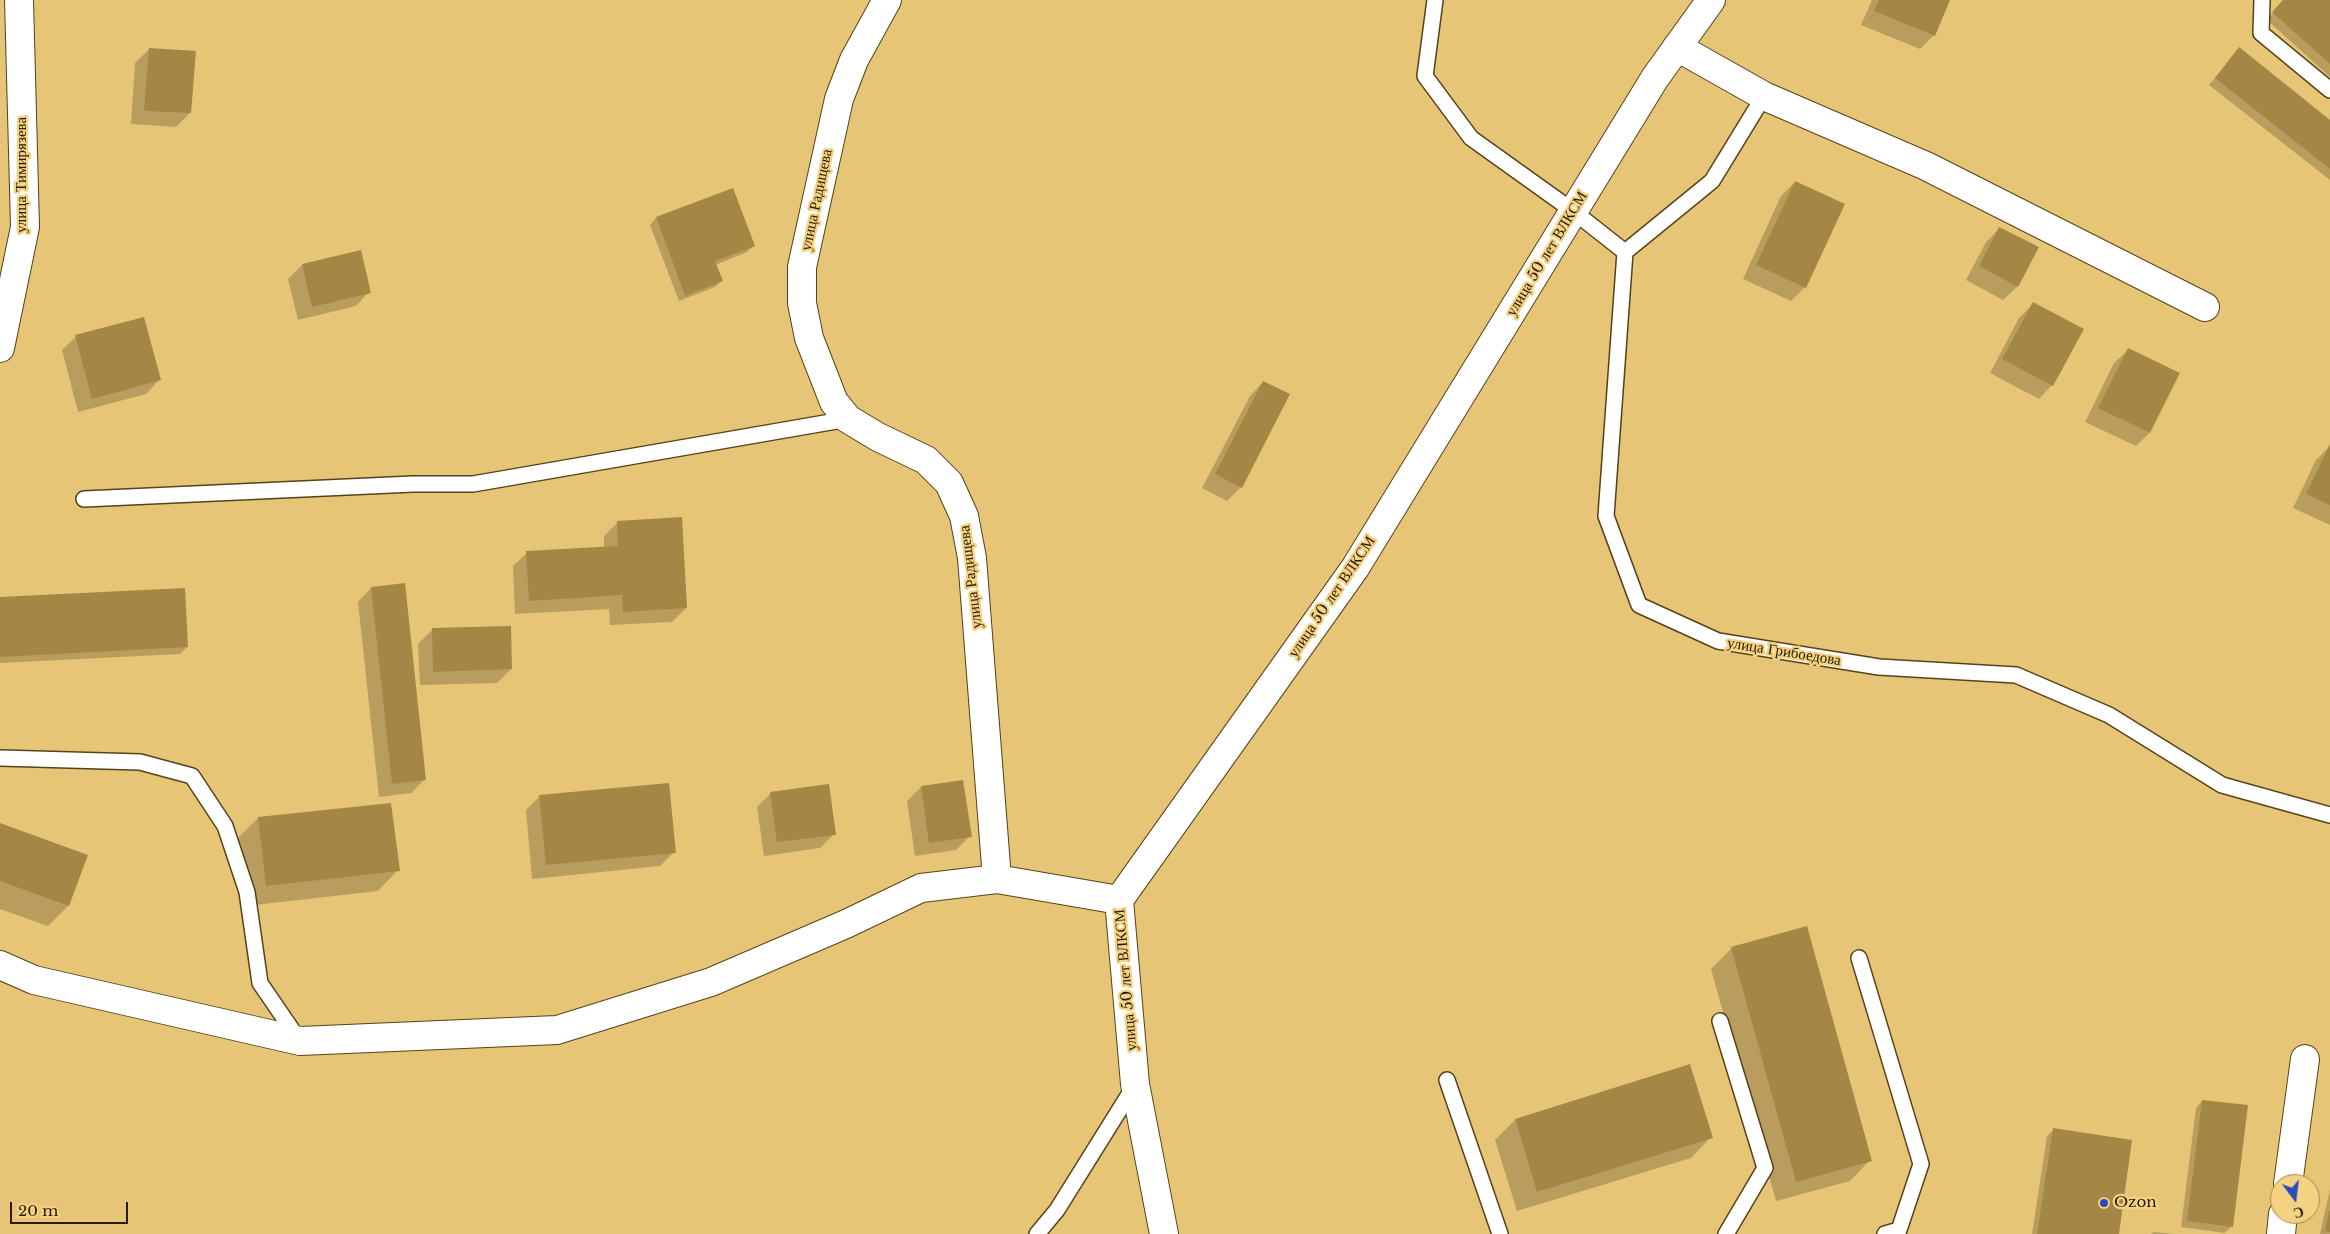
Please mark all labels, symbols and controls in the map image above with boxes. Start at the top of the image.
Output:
street label: улица Тимирязева [13,117,31,233]
street label: улица Радищева [797,147,837,253]
street label: улица 50 лет ВЛКСМ [1503,188,1591,320]
street label: улица Радищева [956,524,986,630]
street label: улица 50 лет ВЛКСМ [1285,533,1379,661]
street label: улица Грибоедова [1726,634,1842,670]
street label: улица 50 лет ВЛКСМ [1111,908,1141,1052]
north arrow [2270,1174,2320,1224]
scale bar [12,1192,130,1224]
place label: Ozon [2114,1194,2157,1212]
marker: Ozon [2098,1197,2110,1209]
text: 20 m [18,1201,58,1220]
text: С [2291,1203,2306,1223]

